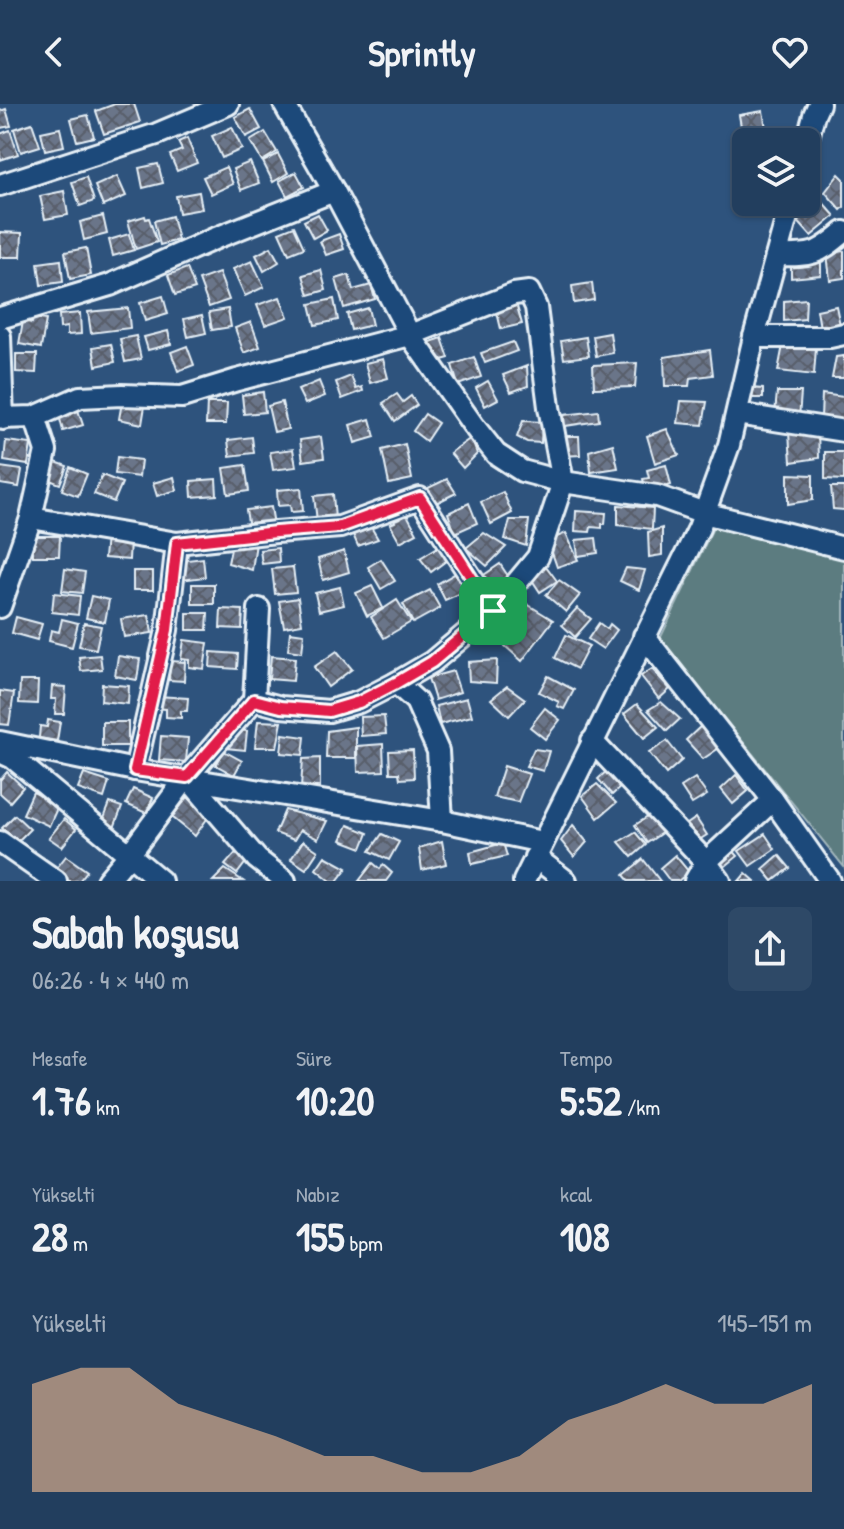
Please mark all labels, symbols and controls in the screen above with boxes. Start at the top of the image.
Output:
text: Sprintly [368,28,476,77]
icon: back [32,30,76,74]
icon: heart [768,30,812,74]
map controls [732,128,820,216]
button: layers [732,128,820,216]
pin [459,577,527,645]
icon: arrive [471,589,515,633]
text: Sabah koşusu [32,902,239,962]
button: share [728,907,812,991]
text: 06:26 · 4 × 440 m [32,962,189,997]
text: Mesafe [32,1043,88,1073]
text: Süre [296,1043,332,1073]
text: Tempo [560,1043,612,1073]
text: 1.76 [32,1073,91,1127]
text: 10:20 [296,1073,374,1127]
text: 5:52 [560,1073,622,1127]
text: km [91,1092,120,1122]
text: /km [622,1092,660,1122]
text: Yükselti [32,1179,95,1209]
text: Nabız [296,1179,340,1209]
text: kcal [560,1179,592,1209]
text: 28 [32,1209,68,1263]
text: 155 [296,1209,344,1263]
text: 108 [560,1209,610,1263]
text: m [68,1228,88,1258]
text: bpm [344,1228,383,1258]
text: Yükselti [32,1305,107,1340]
text: 145–151 m [717,1305,812,1340]

